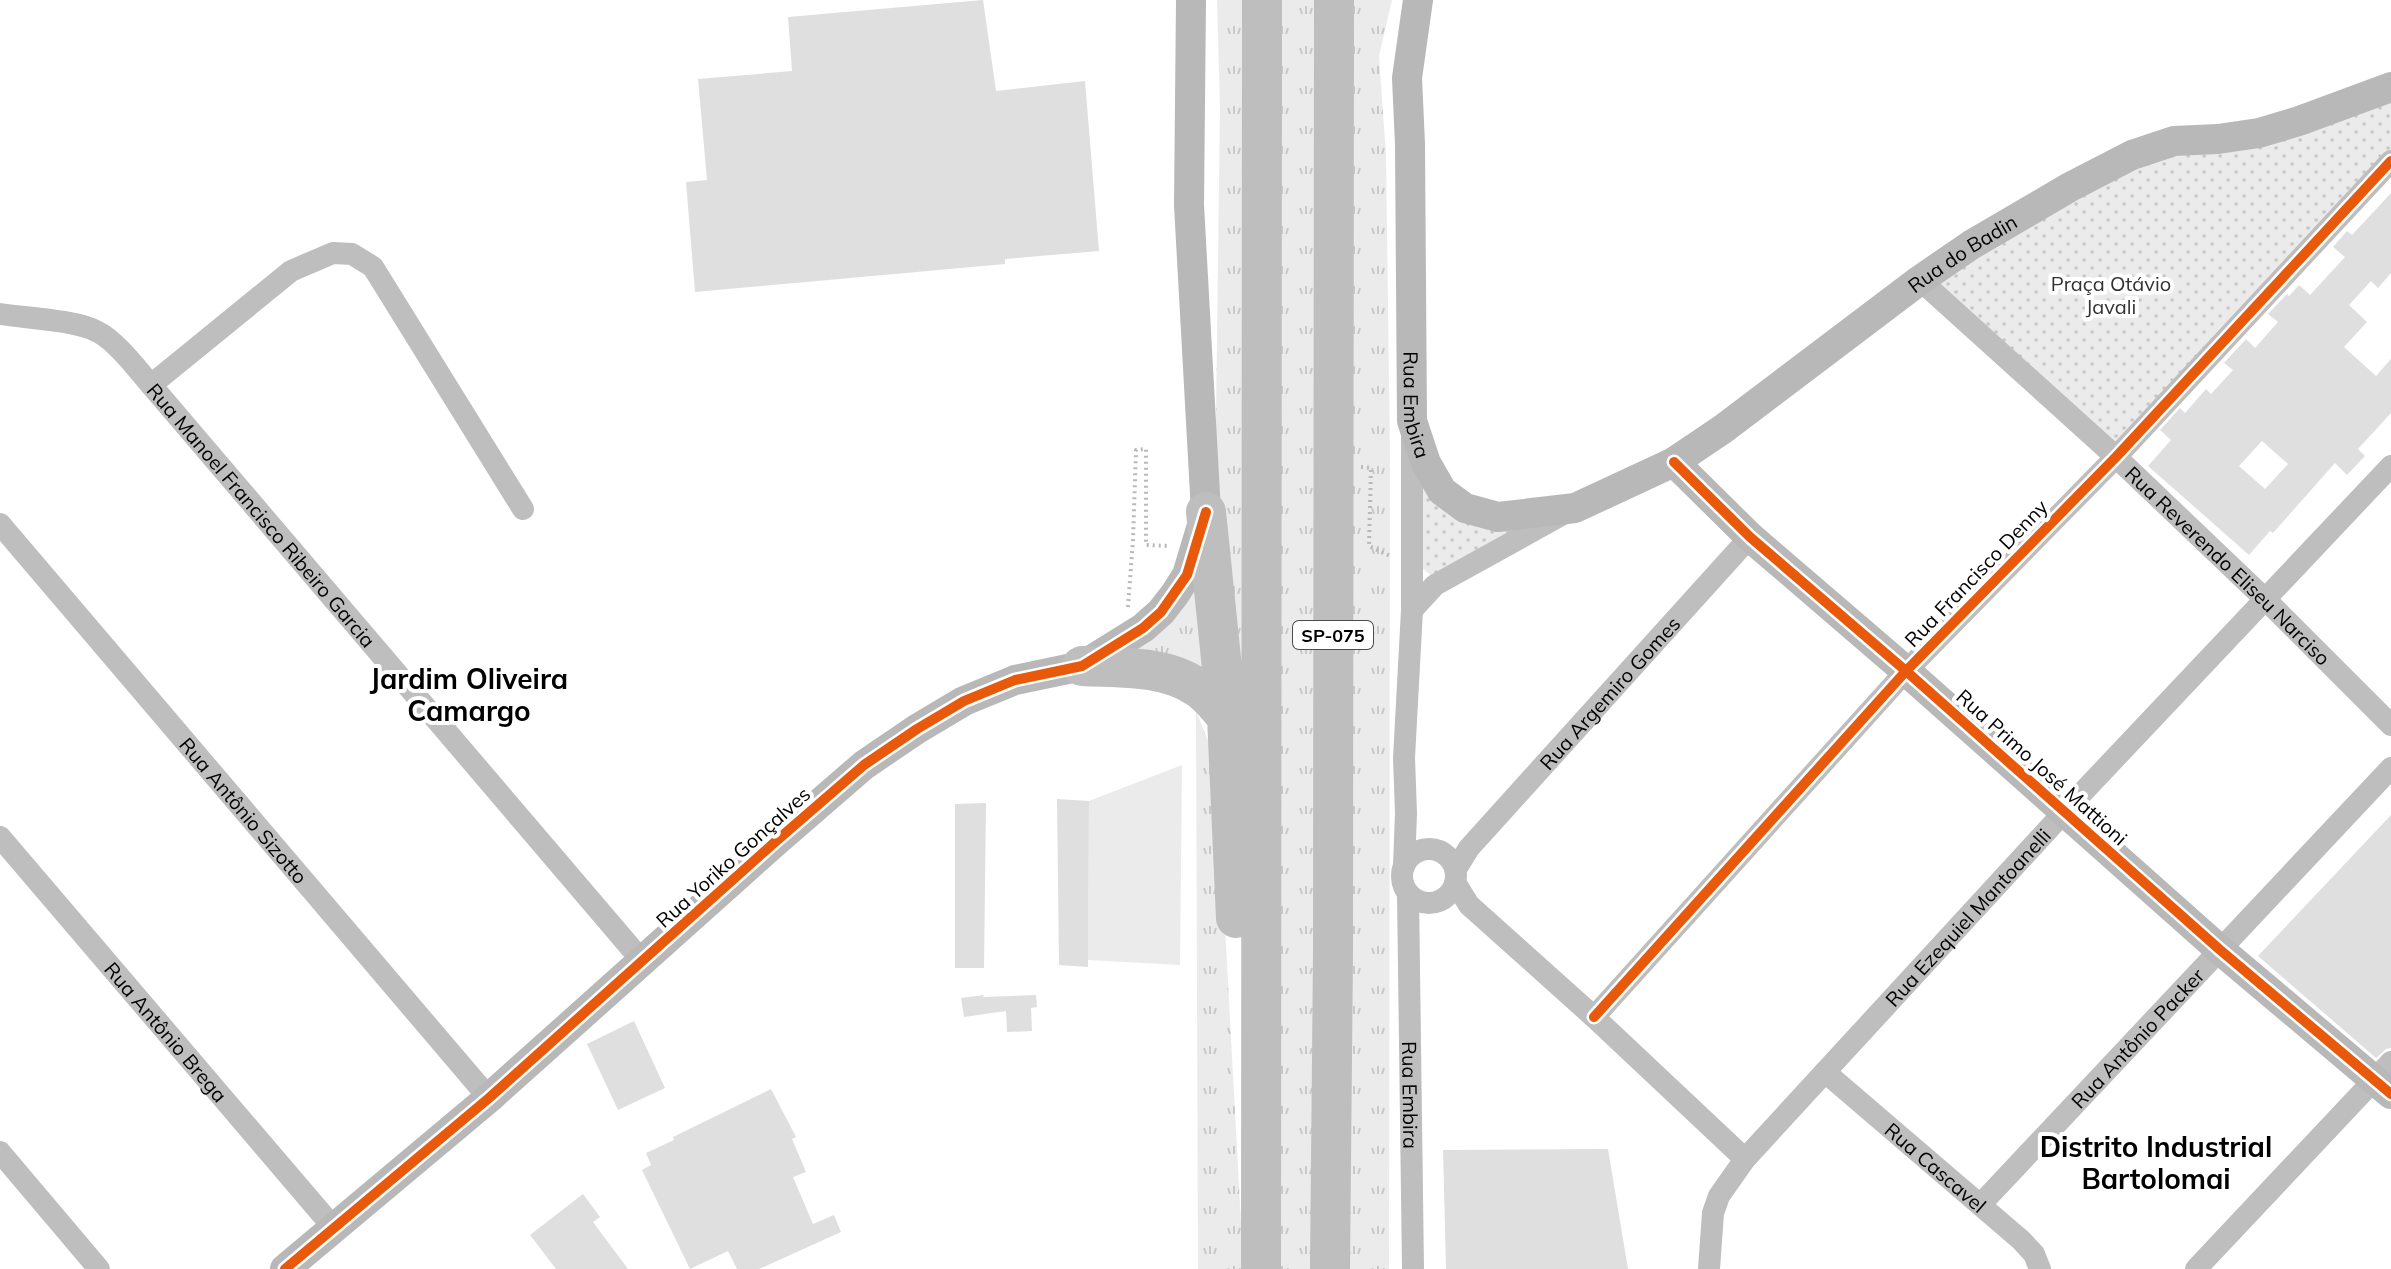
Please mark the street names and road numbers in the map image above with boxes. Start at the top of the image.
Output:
street label: Rua do Badin [1902,208,2021,298]
street label: Rua Embira [1399,351,1436,461]
street label: Rua Manoel Francisco Ribeiro Garcia [142,378,381,652]
street label: Rua Reverendo Eliseu Narciso [2120,460,2336,670]
street label: Rua Francisco Denny [1899,494,2053,652]
street label: Rua Argemiro Gomes [1534,611,1685,775]
road number: SP-075 [1293,621,1373,649]
street label: Rua Primo José Mattioni [1951,684,2133,850]
street label: Rua Antônio Sizotto [175,732,313,888]
street label: Rua Yoriko Gonçalves [651,781,815,933]
street label: Rua Ezequiel Mantoanelli [1879,823,2055,1011]
street label: Rua Antônio Brega [100,957,233,1107]
street label: Rua Antônio Packer [2065,962,2210,1113]
street label: Rua Embira [1397,1041,1424,1149]
street label: Rua Cascavel [1880,1117,1992,1217]

